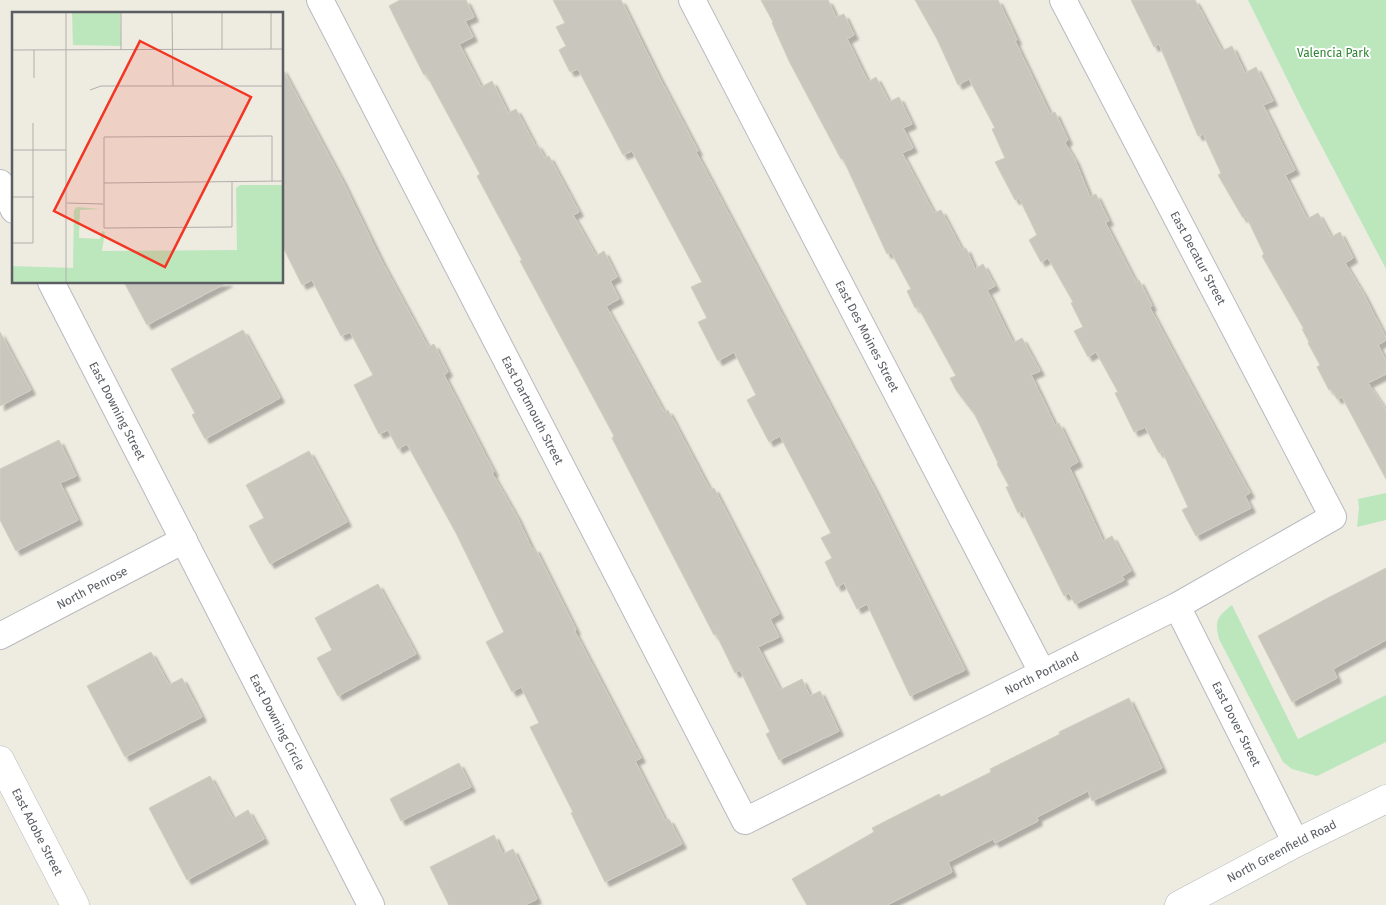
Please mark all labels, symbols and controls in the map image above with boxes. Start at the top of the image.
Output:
inset map [12,12,284,284]
park label: Valencia Park [1297,46,1370,60]
street label: East Decatur Street [1167,209,1229,308]
street label: East Des Moines Street [832,278,902,395]
street label: East Dartmouth Street [498,354,567,468]
street label: East Downing Street [86,359,149,463]
street label: North Penrose [54,564,130,612]
street label: North Portland [1002,649,1081,698]
street label: East Downing Circle [247,672,308,773]
street label: East Dover Street [1209,679,1264,769]
street label: East Adobe Street [9,786,66,879]
street label: North Greenfield Road [1225,817,1339,885]

